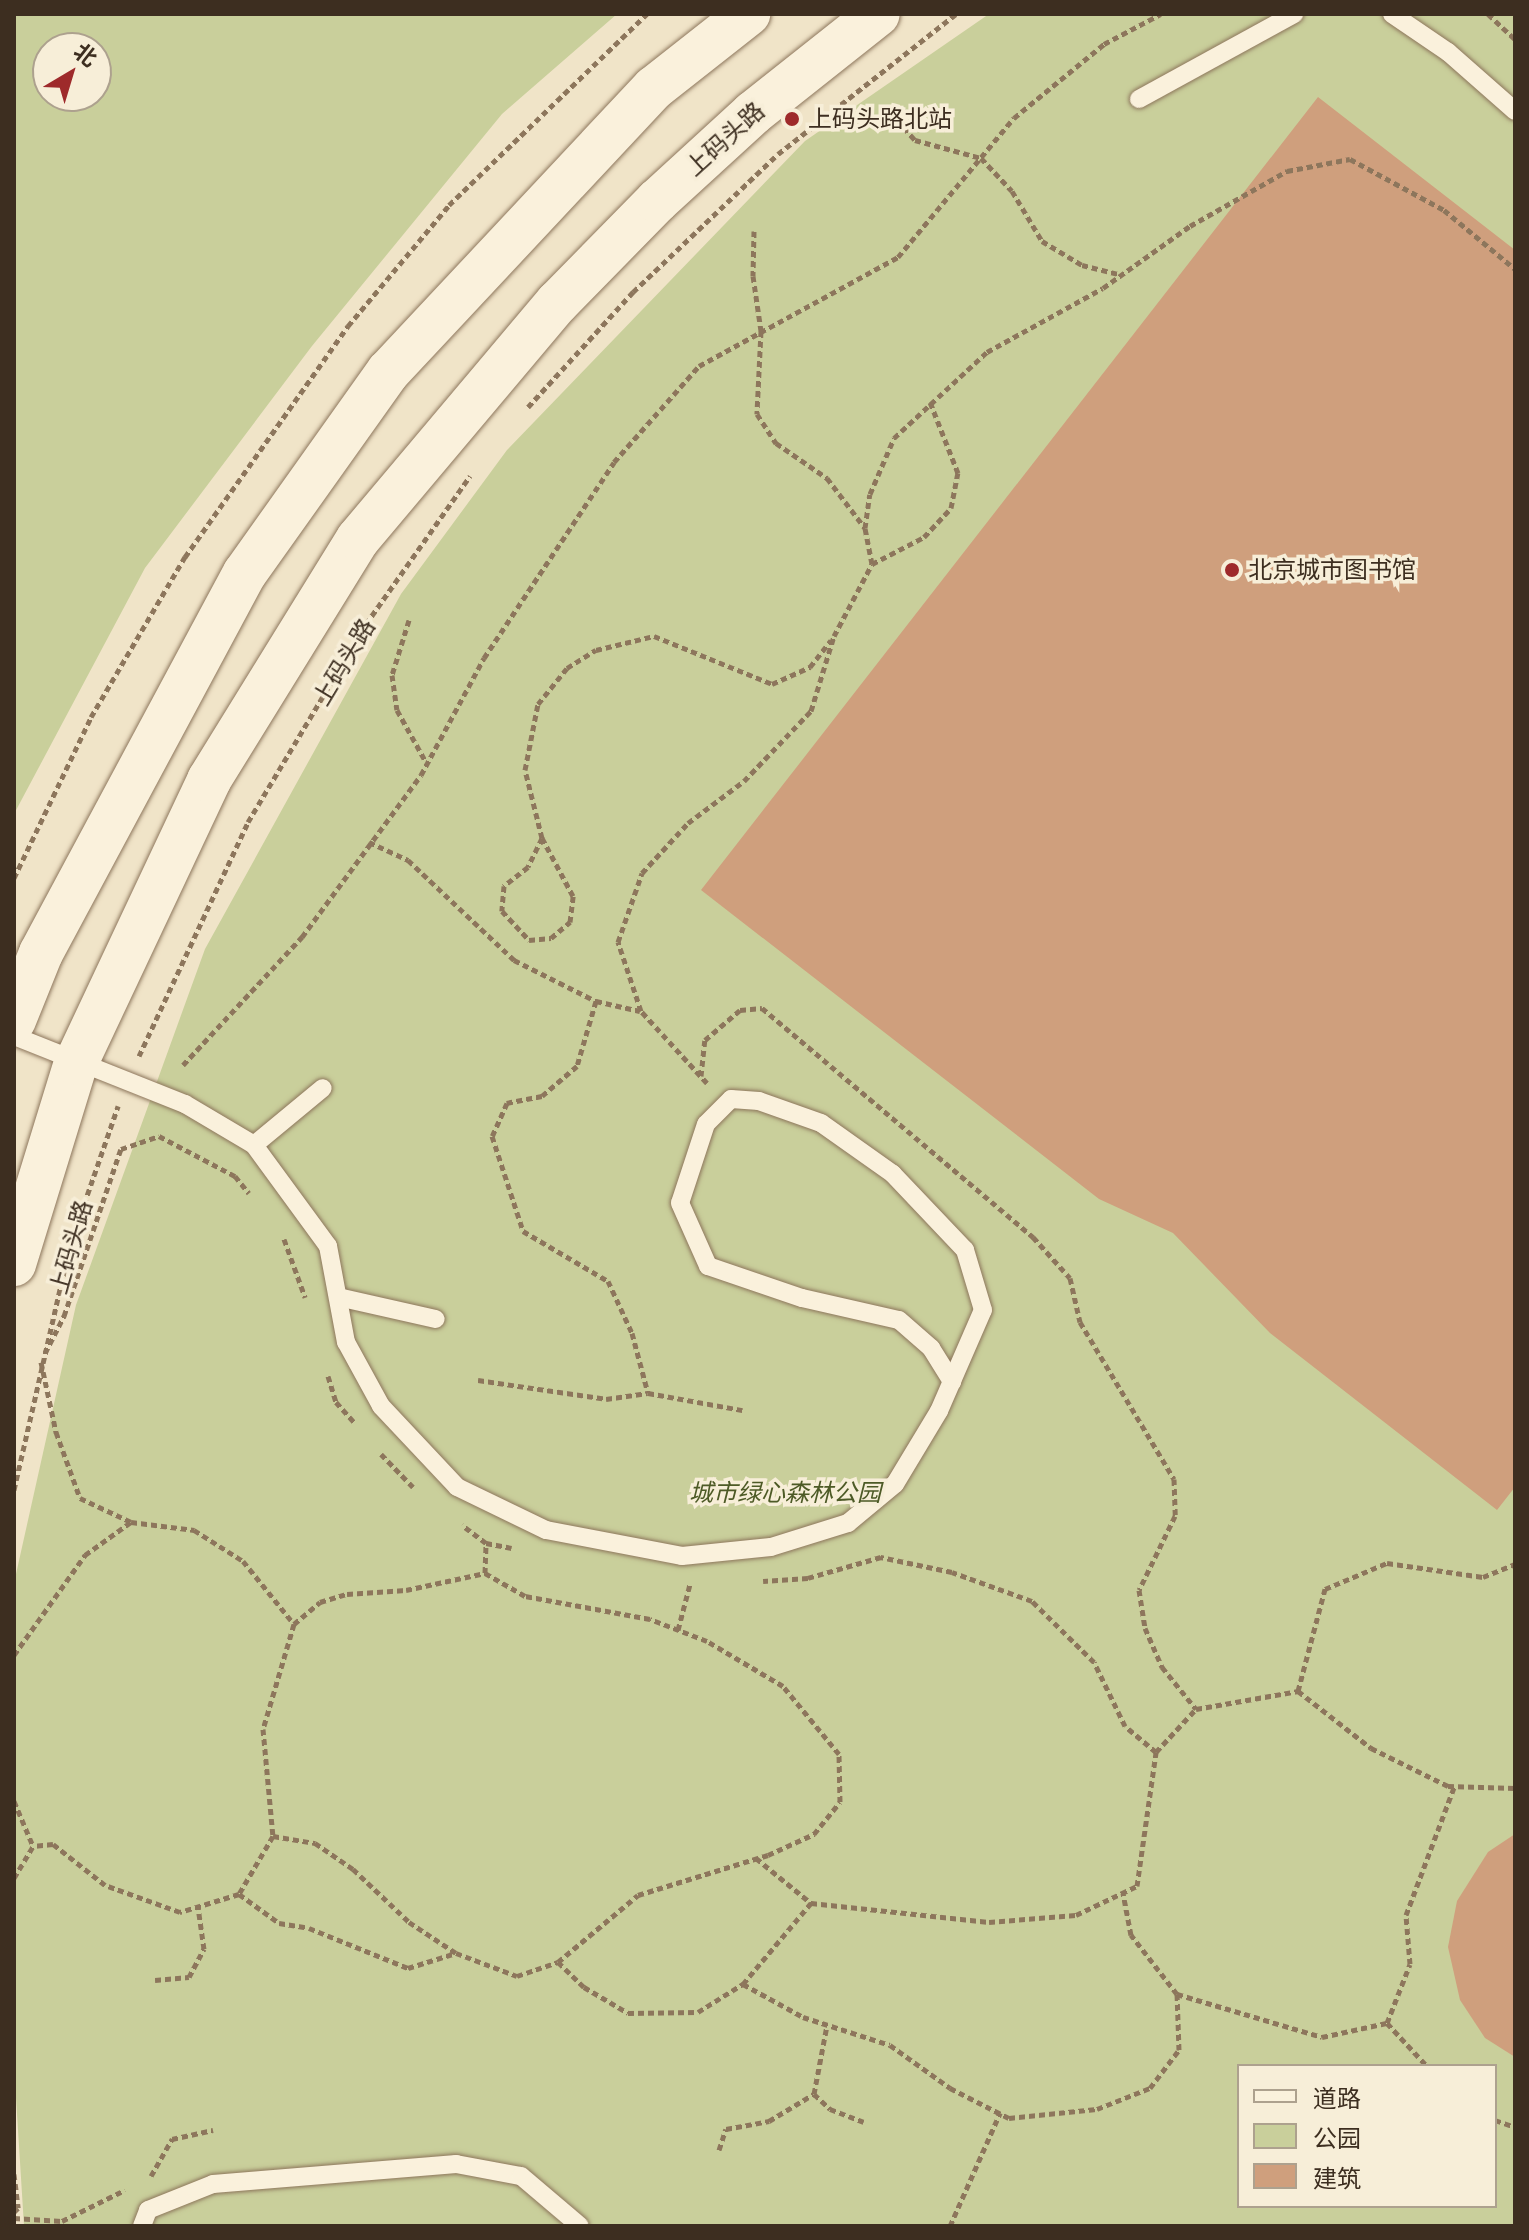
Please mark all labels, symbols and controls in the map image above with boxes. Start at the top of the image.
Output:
north arrow [32,32,112,112]
text: 北 [68,36,103,72]
street label: 上码头路 [680,96,770,182]
place label: 上码头路北站 [808,105,952,133]
marker: 上码头路北站 [783,110,801,128]
place label: 北京城市图书馆 [1248,556,1416,584]
marker: 北京城市图书馆 [1223,561,1241,579]
street label: 上码头路 [307,613,381,711]
street label: 上码头路 [44,1197,98,1297]
park label: 城市绿心森林公园 [689,1479,881,1507]
legend [1237,2064,1497,2208]
text: 道路 [1313,2082,1361,2114]
text: 公园 [1313,2122,1361,2154]
text: 建筑 [1313,2162,1361,2194]

